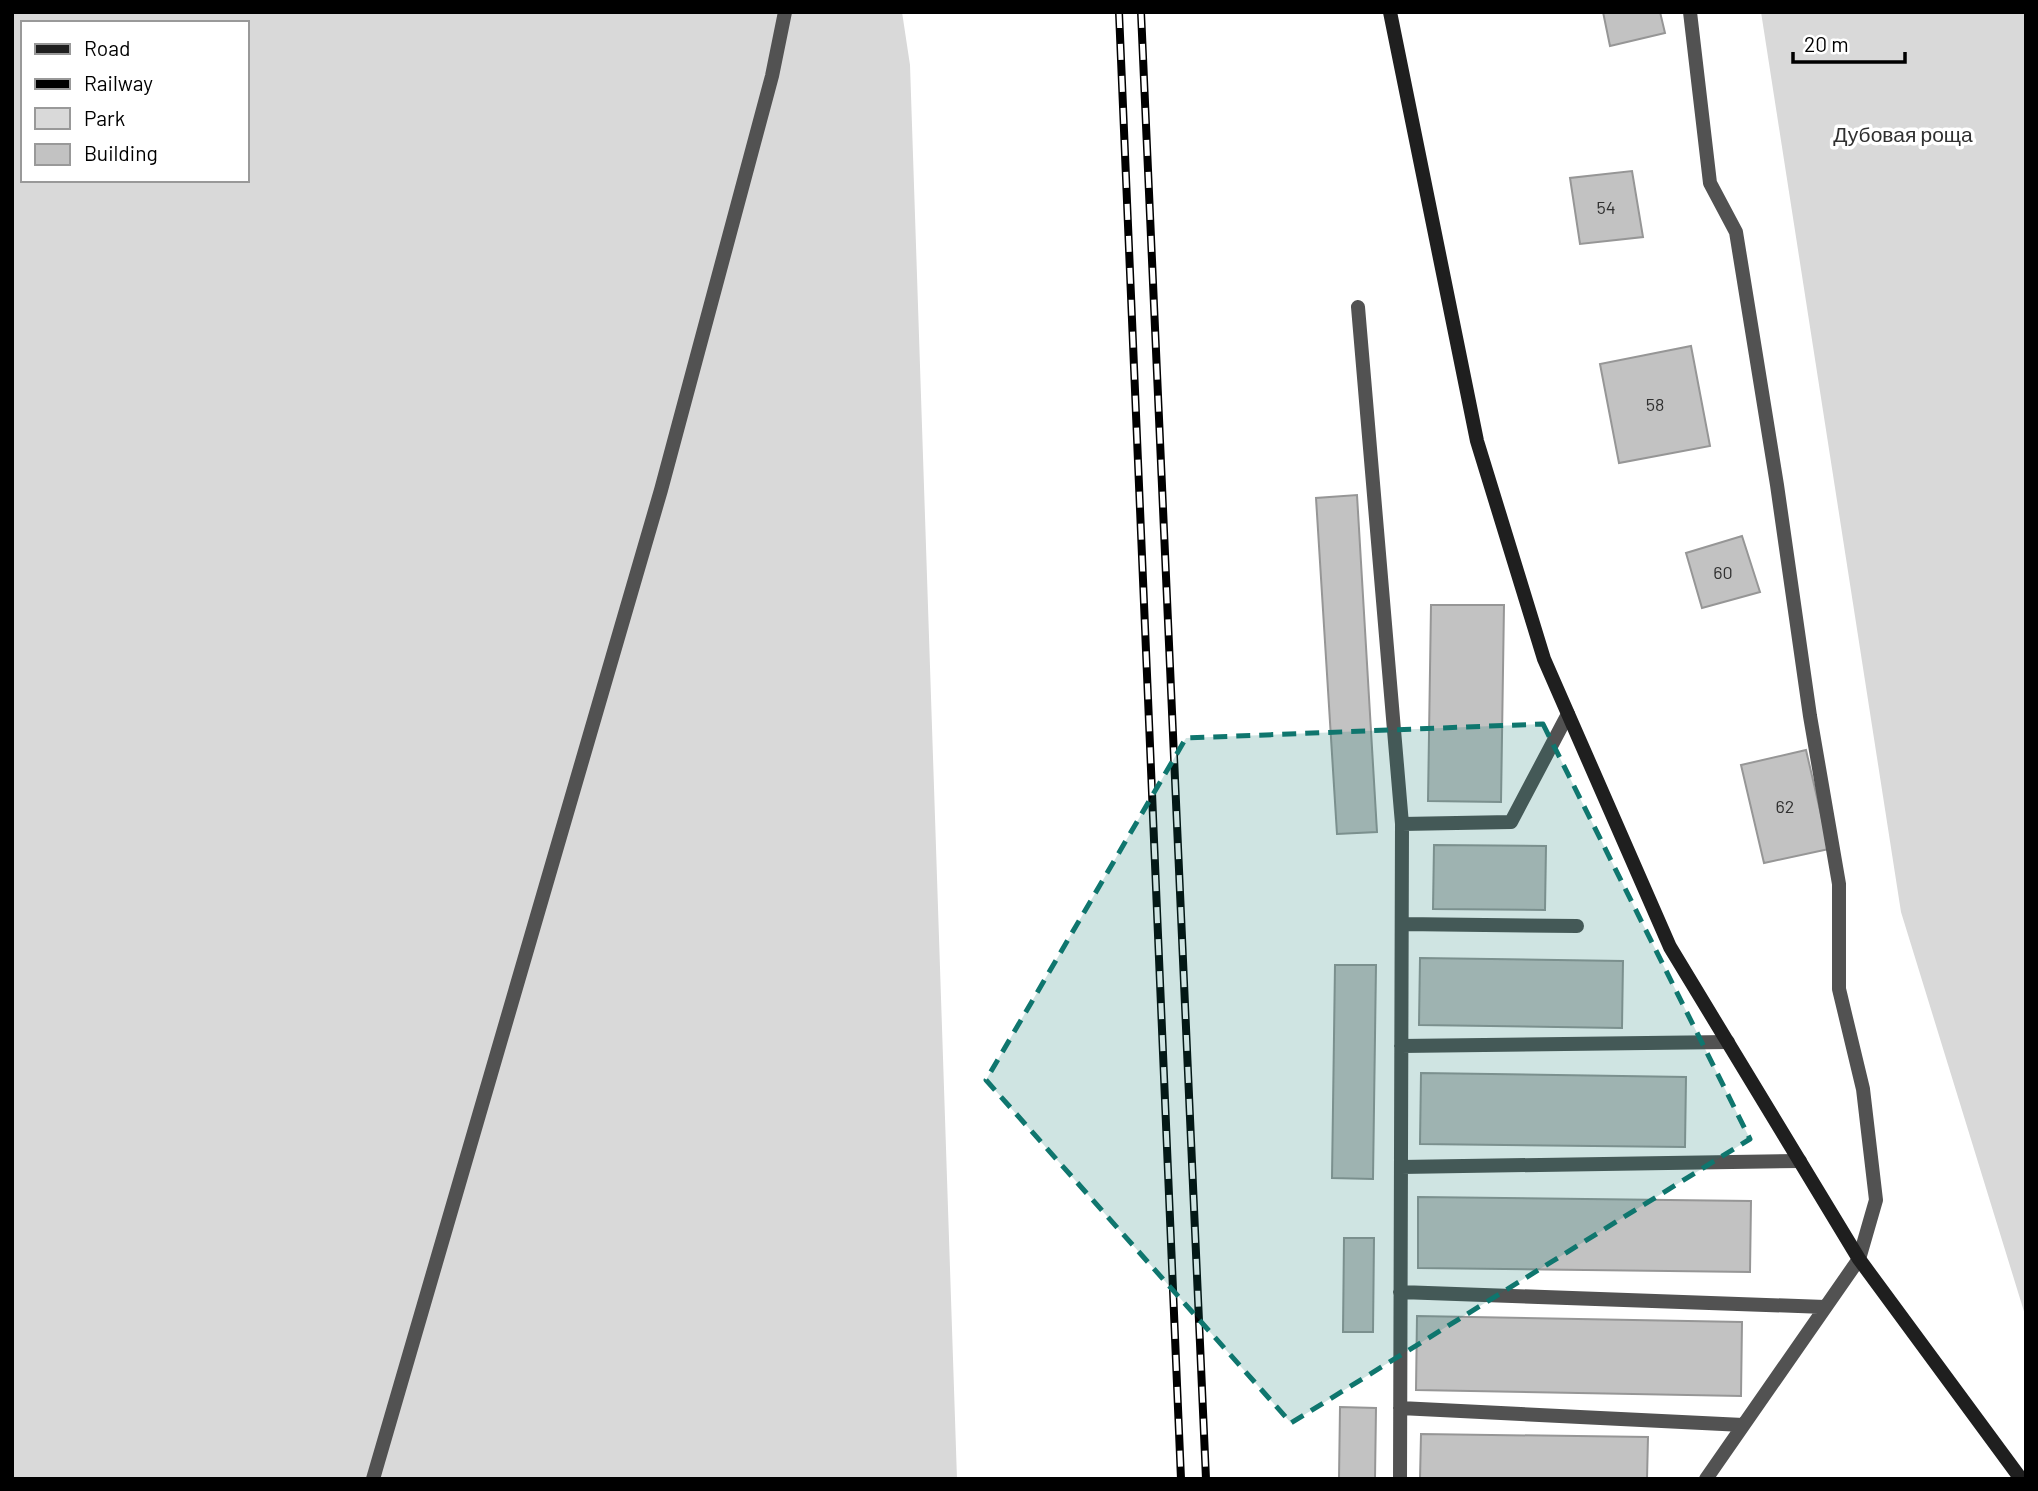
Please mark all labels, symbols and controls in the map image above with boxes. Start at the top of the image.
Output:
legend [21,21,248,182]
scale bar [1793,21,1905,65]
text: 20 m [1804,31,1849,56]
text: Road [84,35,130,60]
text: Railway [84,70,153,95]
text: Park [84,105,125,130]
park label: Дубовая роща [1833,121,1973,146]
text: Building [84,140,158,165]
house number: 54 [1596,196,1616,218]
house number: 58 [1646,393,1664,415]
house number: 60 [1713,561,1733,583]
house number: 62 [1776,795,1794,817]

